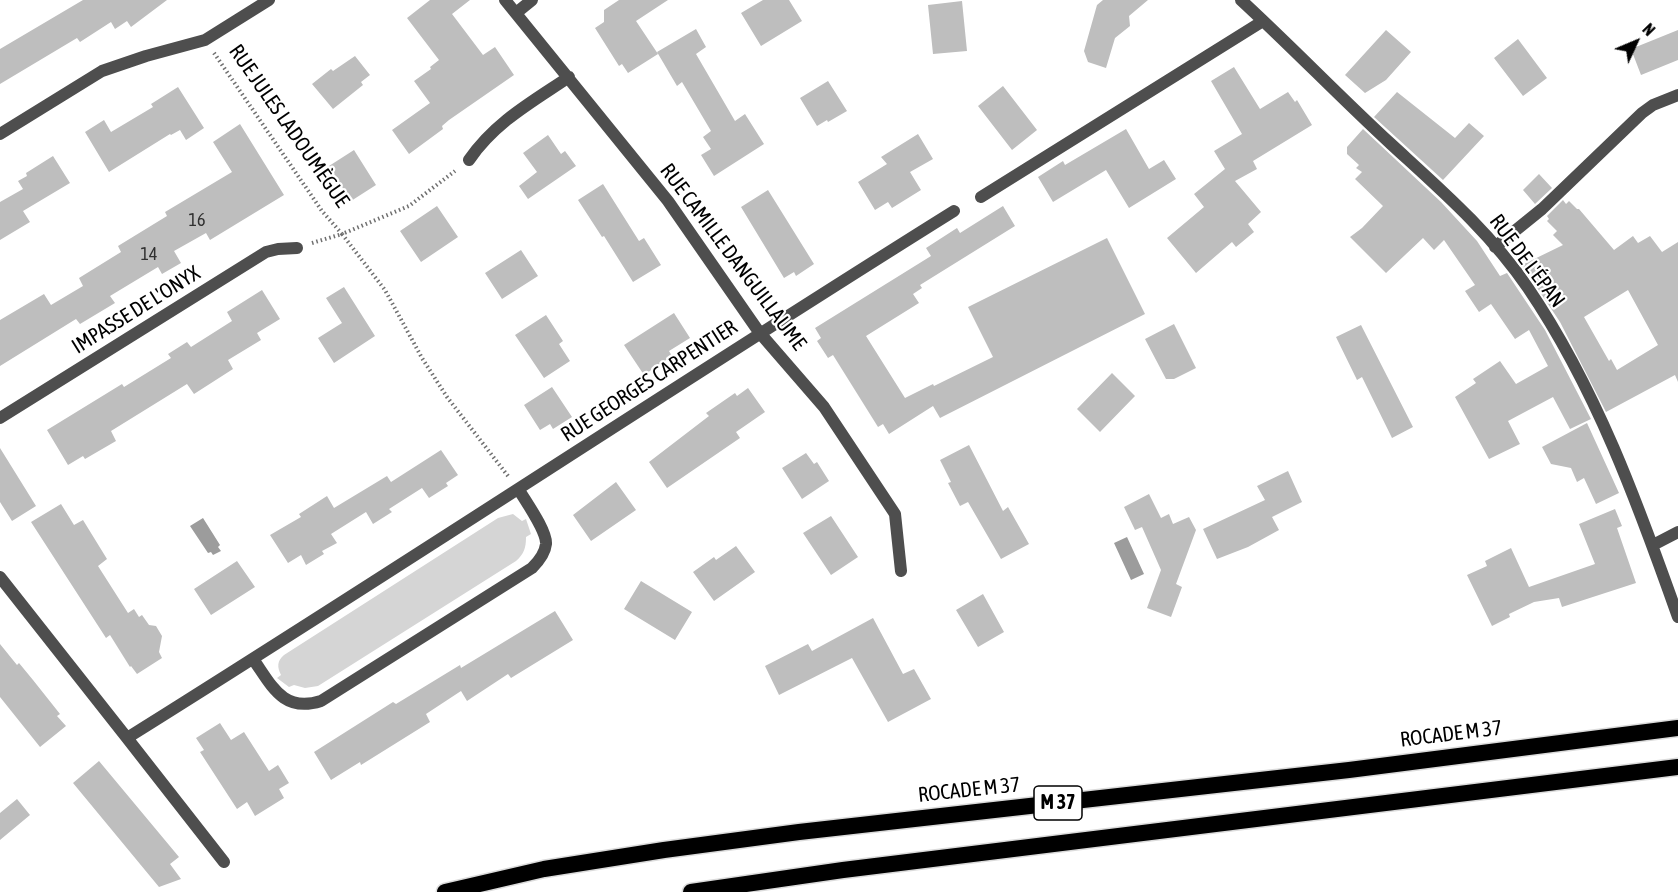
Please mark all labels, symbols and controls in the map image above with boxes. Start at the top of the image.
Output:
north arrow [1606,12,1666,72]
text: N [1639,20,1659,39]
street label: RUE JULES LADOUMÈGUE [223,40,355,212]
street label: RUE CAMILLE DANGUILLAUME [655,159,811,355]
house number: 16 [189,209,205,231]
street label: RUE DE L'ÉPAN [1484,210,1570,312]
house number: 14 [141,243,157,265]
street label: IMPASSE DE L'ONYX [67,261,205,359]
street label: RUE GEORGES CARPENTIER [556,315,742,447]
street label: ROCADE M 37 [1399,715,1503,753]
street label: ROCADE M 37 [917,772,1021,808]
road number: M 37 [1034,786,1082,820]

